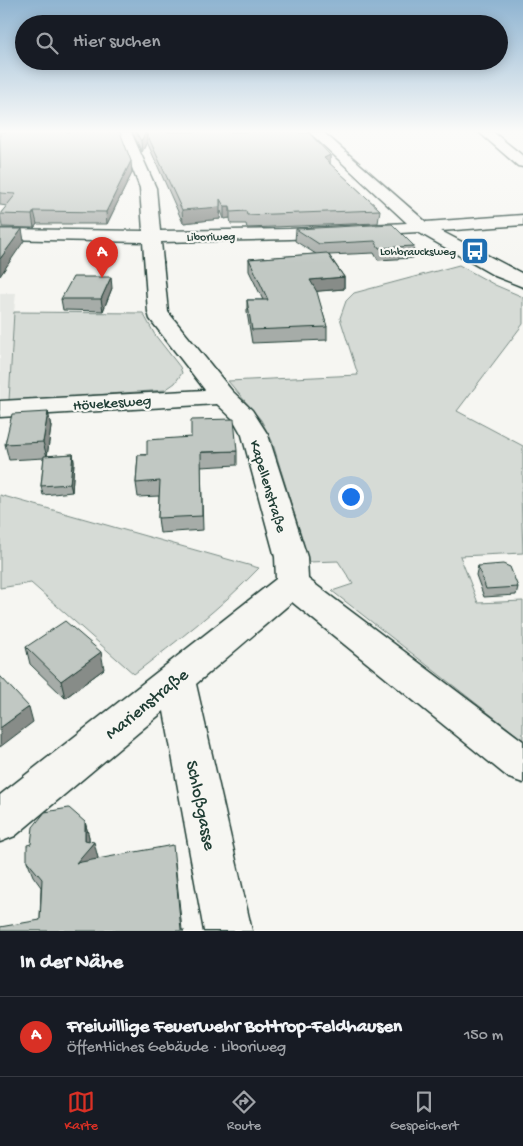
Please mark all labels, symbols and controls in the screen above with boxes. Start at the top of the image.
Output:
search box [15,15,508,70]
icon: search [33,29,61,57]
text: Hier suchen [73,31,160,54]
street label: Liboriweg [187,231,236,245]
bus stop icon: Lohbraucksweg [460,236,490,266]
pin: A [86,237,118,278]
place label: Lohbraucksweg [380,246,456,260]
street label: Hövekesweg [72,392,152,416]
street label: Kapellenstraße [245,438,290,535]
your location [338,484,364,510]
street label: Marienstraße [102,665,194,745]
street label: Schloßgasse [180,759,219,853]
text: In der Nähe [20,951,123,976]
text: Freiwillige Feuerwehr Bottrop-Feldhausen [67,1016,402,1039]
text: A [31,1027,41,1046]
text: 150 m [464,1027,503,1046]
text: Öffentliches Gebäude · Liboriweg [67,1039,286,1058]
tab: Karte [64,1088,98,1135]
tab: Route [227,1088,261,1135]
tab: Gespeichert [390,1088,458,1135]

